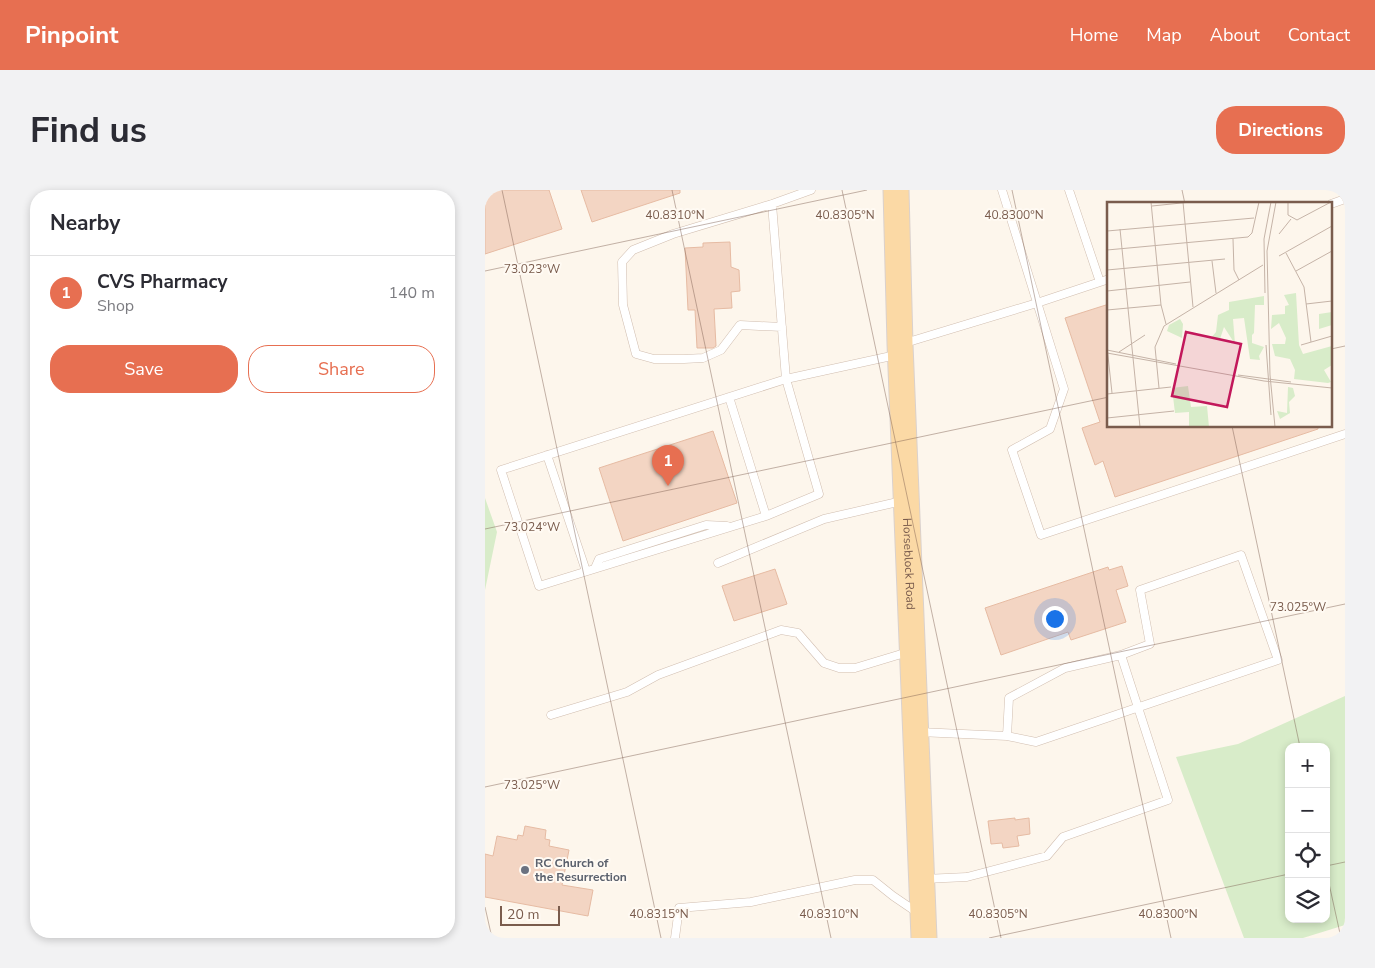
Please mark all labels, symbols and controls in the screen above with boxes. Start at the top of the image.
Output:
text: Pinpoint [25,19,118,51]
text: Home [1070,23,1118,47]
text: Map [1146,23,1182,47]
text: About [1210,23,1260,47]
text: Contact [1288,23,1350,47]
button: Directions [1216,106,1345,154]
text: Find us [30,107,147,154]
inset map [1107,202,1333,428]
text: 40.8310°N [645,207,705,223]
text: 40.8305°N [815,207,875,223]
text: 40.8300°N [984,207,1044,223]
text: Nearby [50,209,120,237]
text: 73.023°W [504,261,560,277]
text: CVS Pharmacy [97,269,228,295]
text: 1 [61,282,71,304]
text: 140 m [388,282,435,304]
text: Shop [97,295,134,317]
button: Save [50,345,238,393]
button: Share [248,345,435,393]
pin: 1 [652,445,684,486]
street label: Horseblock Road [899,517,919,610]
text: 73.024°W [504,519,560,535]
text: 73.025°W [1270,599,1326,615]
your location [1042,606,1068,632]
map controls [1285,743,1330,923]
button: + [1285,743,1330,788]
text: 73.025°W [504,777,560,793]
button: − [1285,788,1330,833]
button: locate [1285,833,1330,878]
place label: RC Church of the Resurrection [535,855,627,885]
marker: RC Church of the Resurrection [519,864,531,876]
button: layers [1285,878,1330,923]
scale bar [500,903,560,926]
text: 20 m [507,905,539,924]
text: 40.8315°N [629,906,689,922]
text: 40.8310°N [799,906,859,922]
text: 40.8305°N [968,906,1028,922]
text: 40.8300°N [1138,906,1198,922]

